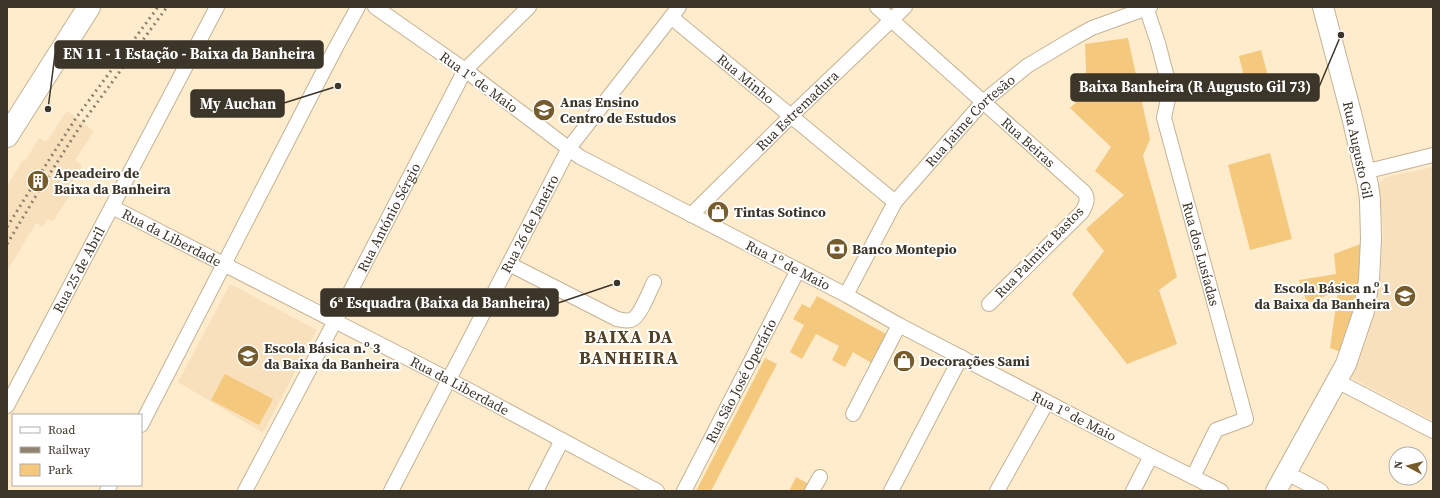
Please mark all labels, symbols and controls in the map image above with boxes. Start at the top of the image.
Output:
callout: EN 11 - 1 Estação - Baixa da Banheira [55,41,323,68]
text: EN 11 - 1 Estação - Baixa da Banheira [63,43,316,64]
street label: Rua 1º de Maio [436,47,523,118]
street label: Rua Minho [713,49,779,109]
street label: Rua Estremadura [751,65,844,155]
street label: Rua Jaime Cortesão [920,70,1020,171]
callout: Baixa Banheira (R Augusto Gil 73) [1071,74,1319,101]
text: Baixa Banheira (R Augusto Gil 73) [1079,76,1311,97]
callout: My Auchan [191,90,284,117]
place label: Anas Ensino Centro de Estudos [560,92,677,128]
text: My Auchan [200,93,276,114]
school or university icon: Anas Ensino Centro de Estudos [531,97,557,123]
street label: Rua Augusto Gil [1338,99,1378,201]
street label: Rua Beiras [997,113,1060,172]
street label: Rua António Sérgio [352,159,425,275]
place label: Apeadeiro de Baixa da Banheira [54,163,171,199]
building icon: Apeadeiro de Baixa da Banheira [25,168,51,194]
street label: Rua 26 de Janeiro [496,171,564,277]
shop icon: Tintas Sotinco [705,199,731,225]
street label: Rua dos Lusíadas [1177,200,1225,308]
place label: Tintas Sotinco [734,202,826,222]
street label: Rua Palmira Bastos [990,202,1088,302]
street label: Rua da Liberdade [118,204,225,271]
street label: Rua 25 de Abril [48,223,110,316]
street label: Rua 1º de Maio [742,235,834,295]
bank icon: Banco Montepio [824,236,850,262]
place label: Banco Montepio [852,239,957,259]
place label: Escola Básica n.º 1 da Baixa da Banheira [1255,278,1391,314]
school or university icon: Escola Básica n.º 1 da Baixa da Banheira [1392,283,1418,309]
callout: 6ª Esquadra (Baixa da Banheira) [321,289,558,316]
text: 6ª Esquadra (Baixa da Banheira) [330,292,551,313]
street label: Rua São José Operário [700,315,781,447]
district label: BAIXA DA BANHEIRA [579,324,679,370]
place label: Escola Básica n.º 3 da Baixa da Banheira [264,338,400,374]
school or university icon: Escola Básica n.º 3 da Baixa da Banheira [235,343,261,369]
shop icon: Decorações Sami [891,348,917,374]
street label: Rua da Liberdade [407,351,513,420]
place label: Decorações Sami [920,351,1030,371]
street label: Rua 1º de Maio [1028,386,1120,446]
legend [12,414,142,486]
text: Road [48,422,75,438]
text: Railway [48,442,91,458]
north arrow [1388,446,1428,486]
text: N [1391,460,1407,470]
text: Park [48,462,73,478]

